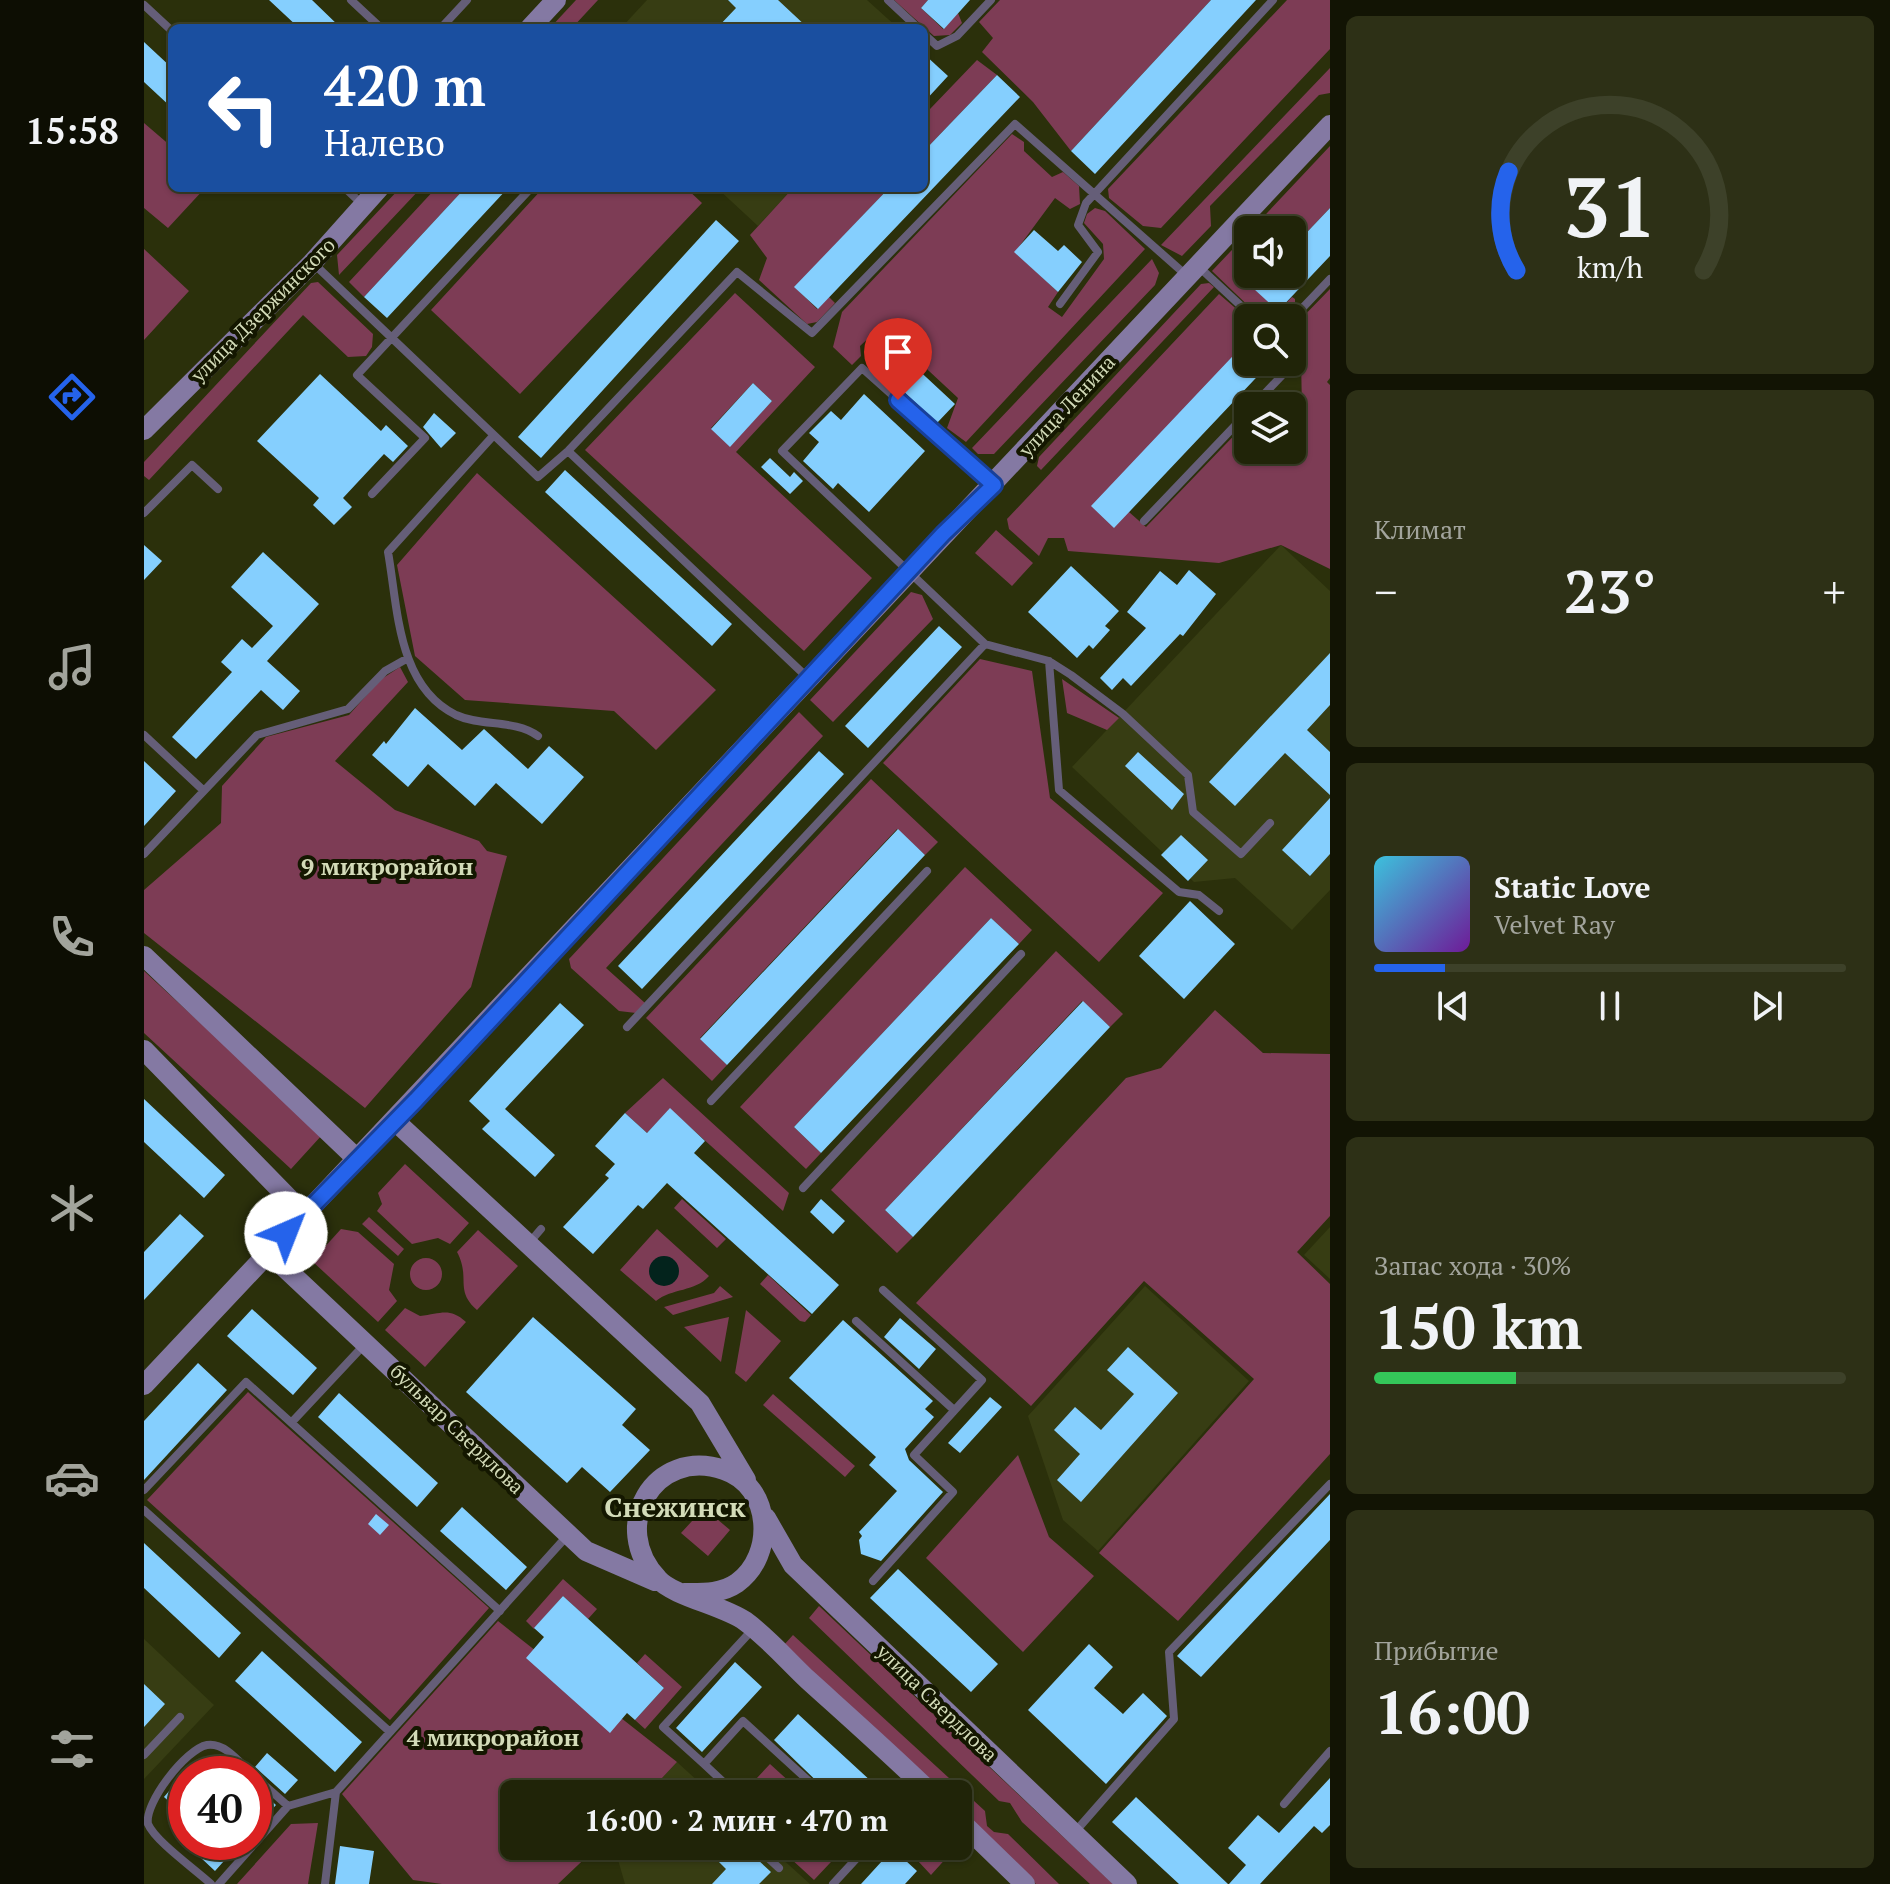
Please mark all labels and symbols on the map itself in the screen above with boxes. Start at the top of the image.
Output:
street label: улица Дзержинского [184,232,341,388]
pin [864,318,932,400]
street label: улица Ленина [1012,349,1121,463]
district label: 9 микрорайон [301,850,473,882]
position arrow [244,1191,328,1275]
street label: бульвар Свердлова [384,1358,530,1500]
district label: Снежинск [604,1488,746,1525]
street label: улица Свердлова [870,1637,1004,1767]
district label: 4 микрорайон [407,1721,579,1753]
speed limit sign: 40 [168,1756,272,1860]

